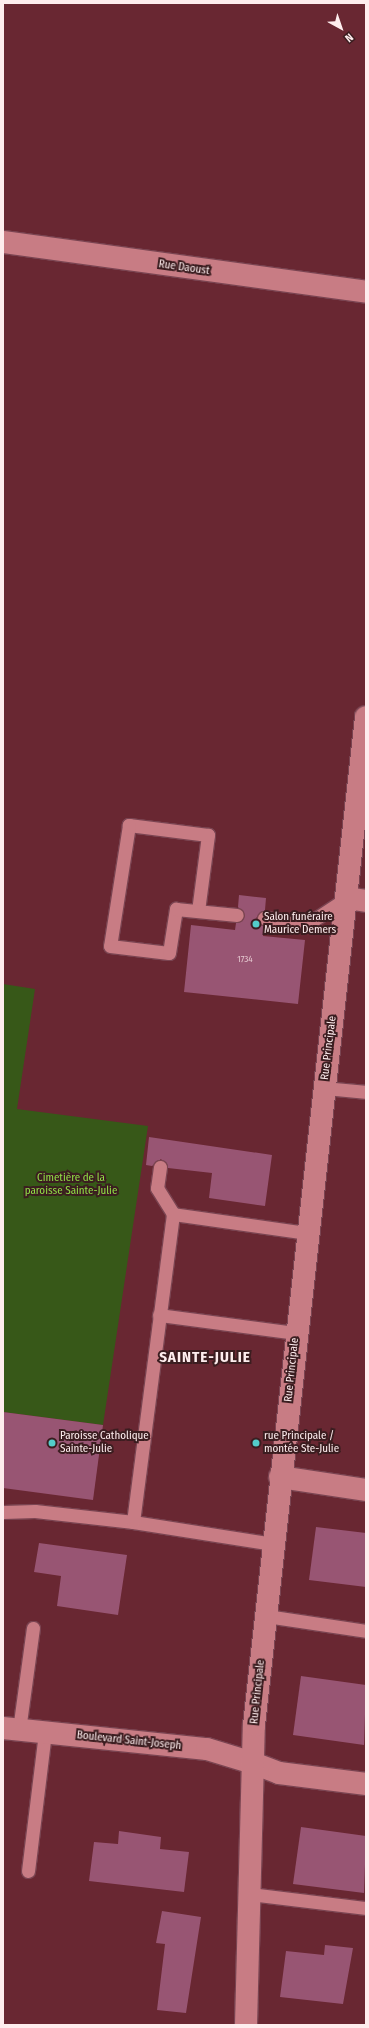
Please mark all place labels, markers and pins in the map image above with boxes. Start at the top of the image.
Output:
place label: Salon funéraire Maurice Demers [264,911,336,937]
marker: Salon funéraire Maurice Demers [251,919,261,929]
place label: Paroisse Catholique Sainte-Julie [60,1430,149,1456]
place label: rue Principale / montée Ste-Julie [264,1430,339,1456]
marker: Paroisse Catholique Sainte-Julie [47,1438,57,1448]
marker: rue Principale / montée Ste-Julie [251,1438,261,1448]

